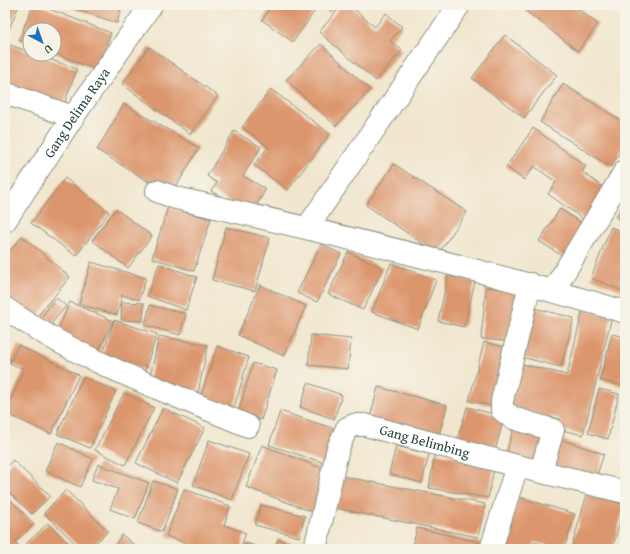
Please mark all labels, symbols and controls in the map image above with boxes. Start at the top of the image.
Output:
north arrow [22,22,62,62]
text: U [40,41,57,58]
street label: Gang Delima Raya [39,63,115,162]
street label: Gang Belimbing [377,419,472,463]

